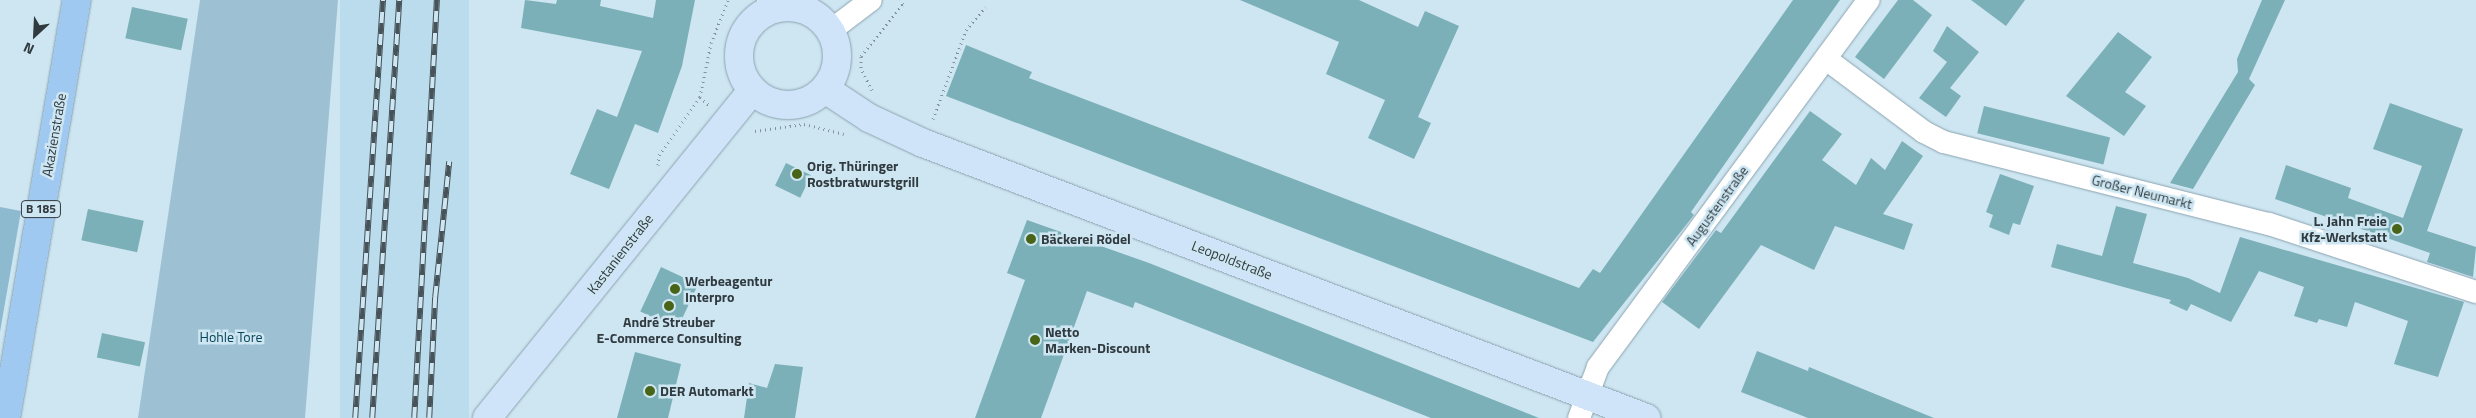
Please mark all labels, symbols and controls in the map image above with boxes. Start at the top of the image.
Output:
north arrow [10,10,60,60]
text: N [20,37,37,61]
street label: Akazienstraße [38,92,70,178]
place label: Orig. Thüringer Rostbratwurstgrill [807,158,919,190]
street label: Augustenstraße [1682,163,1752,249]
marker: Orig. Thüringer Rostbratwurstgrill [791,168,803,180]
street label: Großer Neumarkt [2090,171,2194,213]
road number: B 185 [20,200,62,218]
street label: Kastanienstraße [584,211,656,297]
place label: L. Jahn Freie Kfz-Werkstatt [2301,213,2387,246]
marker: L. Jahn Freie Kfz-Werkstatt [2391,223,2403,235]
place label: Bäckerei Rödel [1041,231,1131,247]
marker: Bäckerei Rödel [1025,233,1037,245]
street label: Leopoldstraße [1189,237,1275,283]
place label: Werbeagentur Interpro [685,273,772,306]
marker: Werbeagentur Interpro [669,283,681,295]
marker: André Streuber E-Commerce Consulting [663,300,675,312]
place label: André Streuber E-Commerce Consulting [596,314,742,347]
place label: Netto Marken-Discount [1045,324,1150,357]
park label: Hohle Tore [200,329,262,345]
marker: Netto Marken-Discount [1029,334,1041,346]
place label: DER Automarkt [660,383,754,399]
marker: DER Automarkt [644,385,656,397]

